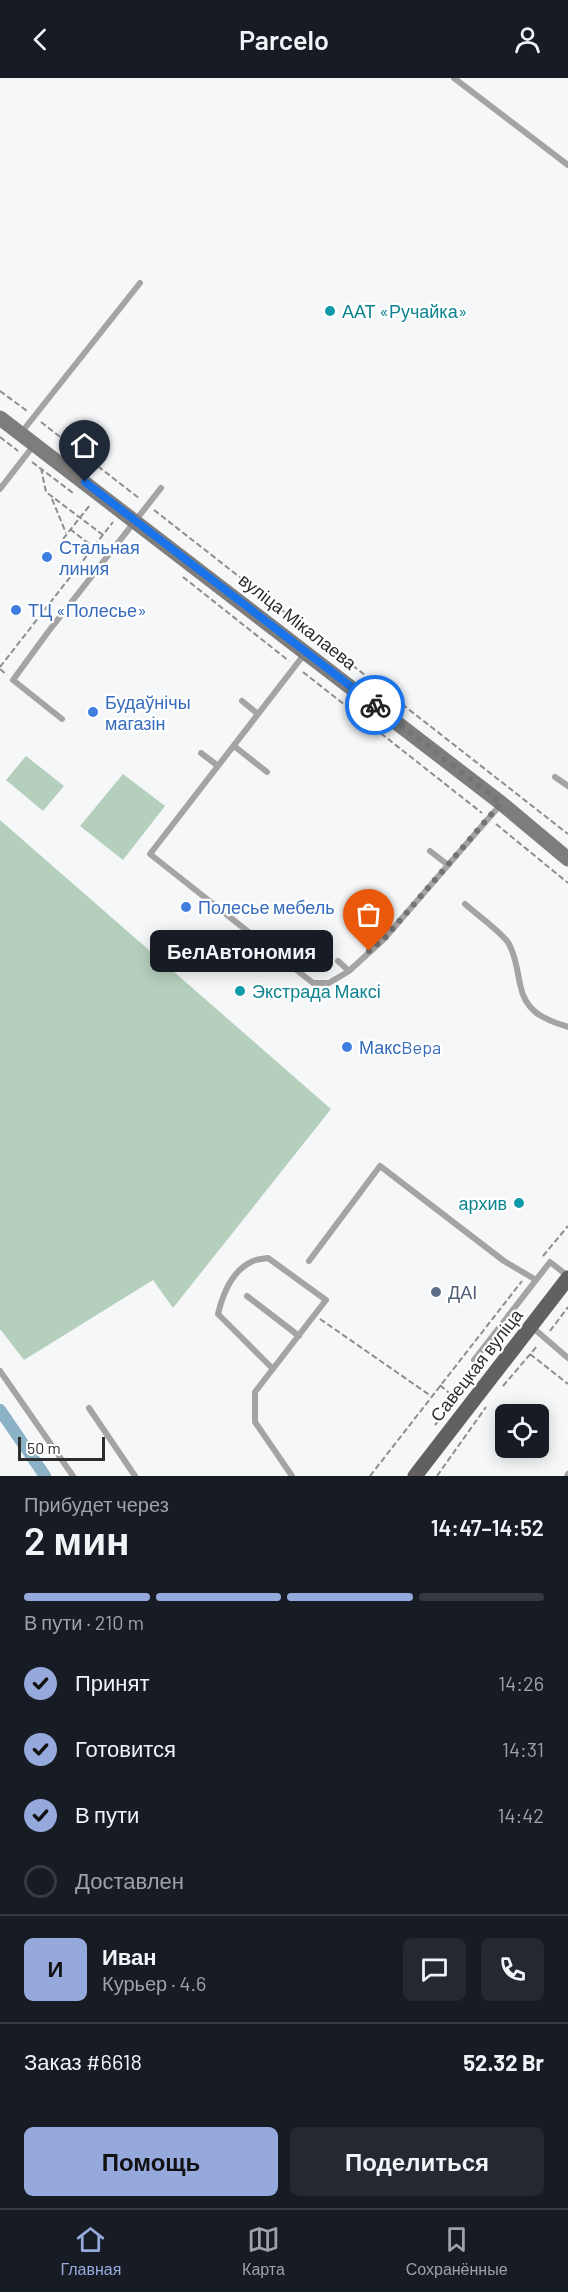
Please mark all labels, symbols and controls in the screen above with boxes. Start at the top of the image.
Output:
icon: back [24,23,57,56]
text: Parcelo [239,23,329,55]
icon: person [511,23,544,56]
place label: ААТ «Ручайка» [342,300,467,322]
marker: ААТ «Ручайка» [323,304,337,318]
pin [59,420,110,482]
icon: home [68,429,101,462]
place label: Стальная линия [59,536,140,579]
marker: Стальная линия [40,550,54,564]
street label: вуліца Мікалаева [235,568,362,674]
place label: ТЦ «Полесье» [28,599,147,621]
marker: ТЦ «Полесье» [9,603,23,617]
courier [345,675,405,735]
icon: bike [359,689,392,722]
place label: Будаўнічы магазін [105,691,191,734]
marker: Будаўнічы магазін [86,705,100,719]
pin [343,889,394,951]
place label: Полесье мебель [198,896,335,918]
icon: bag [352,898,385,931]
marker: Полесье мебель [179,900,193,914]
callout: БелАвтономия [150,930,333,972]
text: БелАвтономия [167,939,316,963]
place label: Экстрада Максі [252,980,381,1002]
marker: Экстрада Максі [233,984,247,998]
place label: МаксBepa [359,1036,441,1058]
marker: МаксBepa [340,1040,354,1054]
place label: архив [459,1192,507,1214]
marker: архив [512,1196,526,1210]
place label: ДАІ [448,1281,477,1303]
marker: ДАІ [429,1285,443,1299]
street label: Савецкая вуліца [425,1303,527,1426]
map controls [495,1404,549,1458]
button: locate [495,1404,549,1458]
scale bar [18,1434,105,1462]
text: 50 m [27,1438,61,1457]
text: Прибудет через [24,1492,169,1516]
text: 14:47–14:52 [431,1514,544,1540]
text: 2 мин [24,1516,130,1563]
text: В пути · 210 m [24,1610,144,1634]
icon: check [24,1667,57,1700]
text: Принят [75,1669,149,1695]
text: 14:26 [498,1671,544,1695]
icon: check [24,1733,57,1766]
text: Готовится [75,1735,176,1761]
text: 14:31 [502,1737,544,1761]
icon: check [24,1799,57,1832]
text: В пути [75,1801,139,1827]
text: 14:42 [497,1803,544,1827]
text: Доставлен [75,1867,184,1893]
button: chat [403,1938,466,2001]
button: phone [481,1938,544,2001]
text: Иван [102,1943,157,1969]
text: И [48,1955,63,1981]
text: Курьер · 4.6 [102,1971,206,1995]
text: Заказ #6618 [24,2048,142,2074]
text: 52.32 Br [463,2049,544,2075]
button: Помощь [24,2127,278,2196]
button: Поделиться [290,2127,544,2196]
tab: Главная [60,2223,121,2279]
tab: Карта [242,2223,285,2279]
tab: Сохранённые [406,2223,508,2279]

